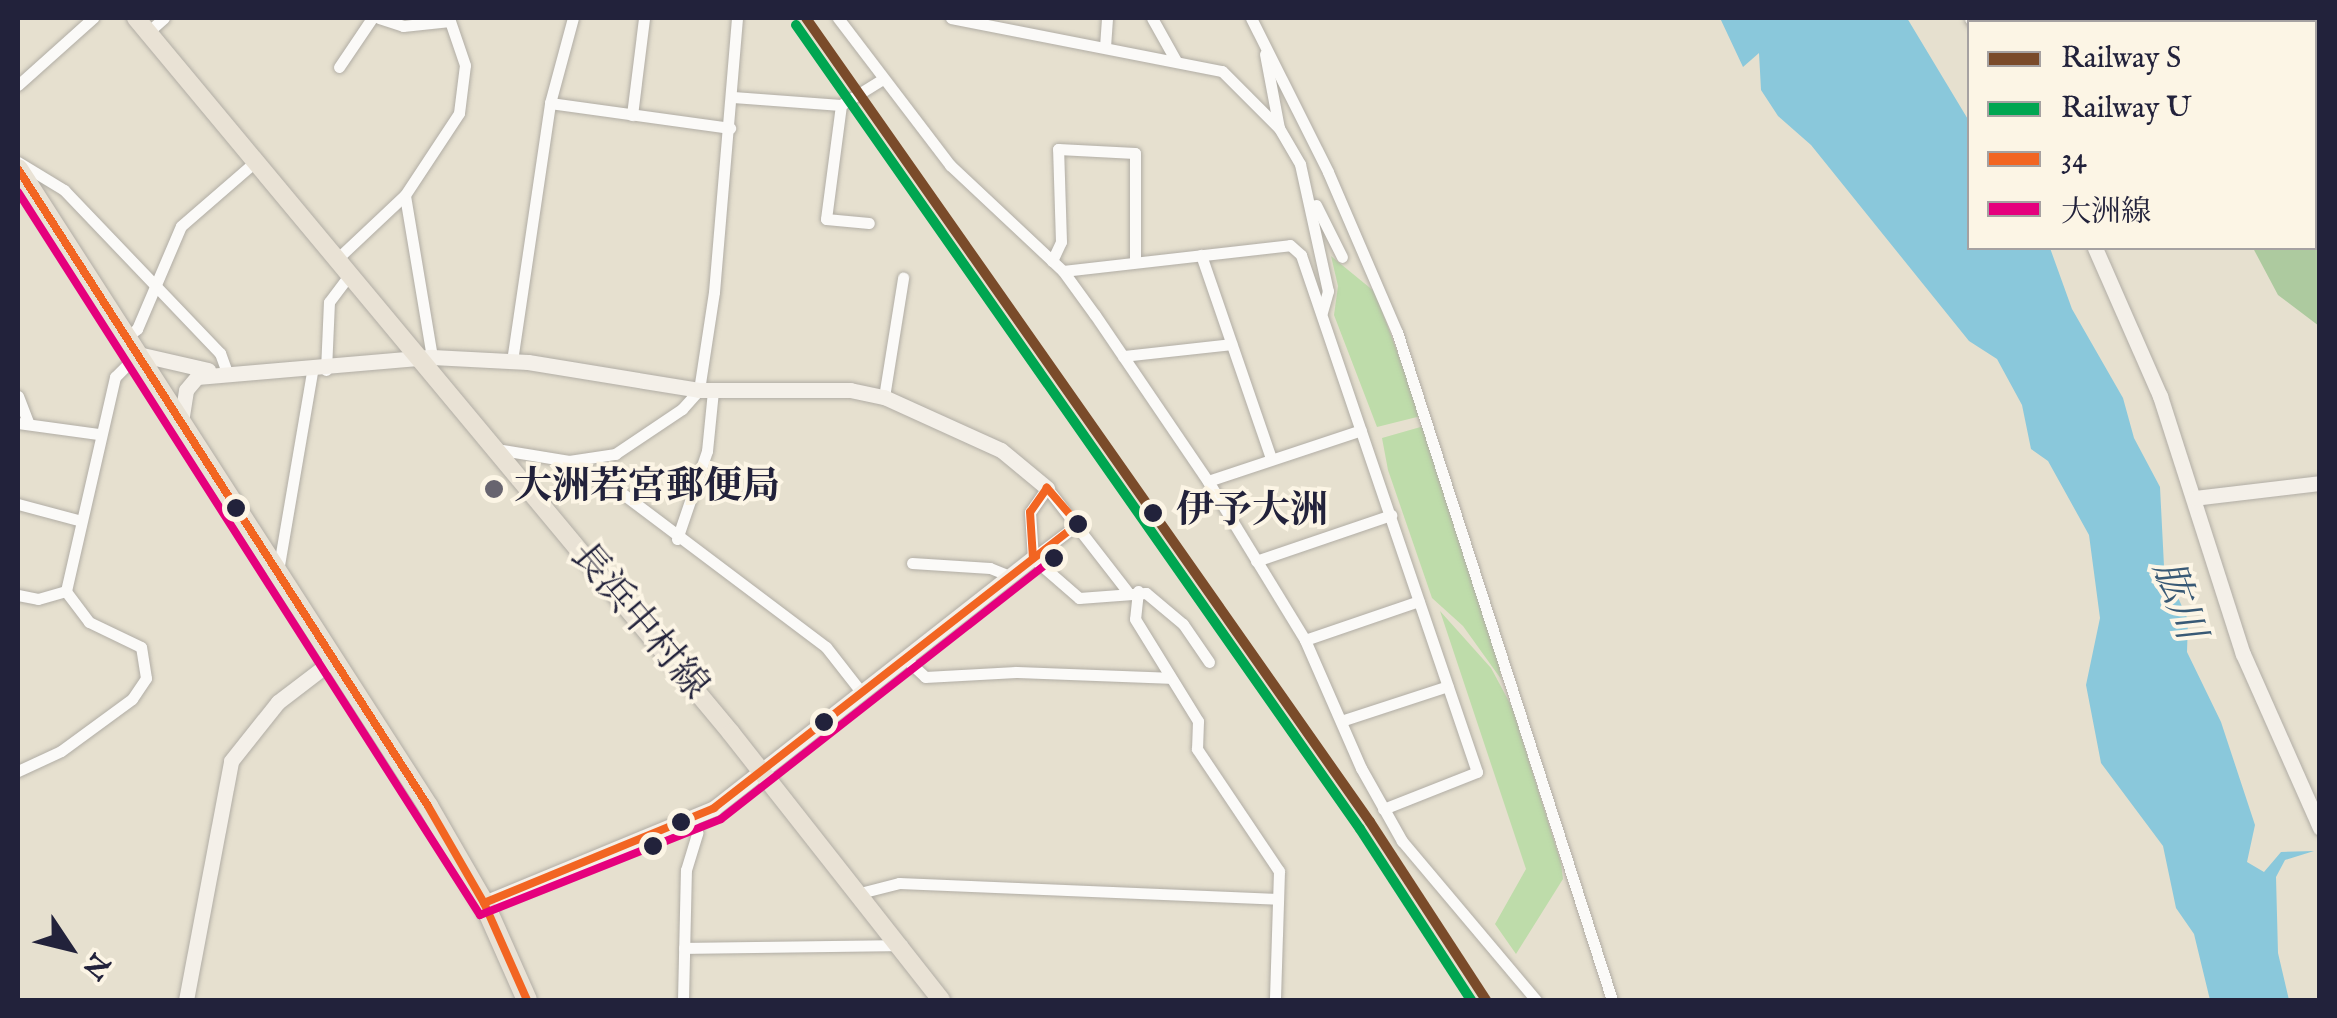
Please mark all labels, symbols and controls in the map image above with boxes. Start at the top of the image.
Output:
legend [1967,20,2317,250]
text: Railway S [2061,40,2181,78]
text: Railway U [2061,90,2191,128]
text: 34 [2061,140,2087,178]
text: 大洲線 [2061,194,2151,232]
place label: 大洲若宮郵便局 [514,466,780,512]
marker: 大洲若宮郵便局 [483,478,505,500]
place label: 伊予大洲 [1176,490,1328,536]
unlabelled marker [226,498,246,518]
marker: 伊予大洲 [1140,500,1166,526]
unlabelled marker [1068,514,1088,534]
street label: 長浜中村線 [559,535,717,709]
unlabelled marker [1044,548,1064,568]
water label: 肱川 [2141,555,2213,647]
unlabelled marker [814,712,834,732]
unlabelled marker [671,812,691,832]
unlabelled marker [643,836,663,856]
north arrow [20,898,120,998]
text: N [74,946,116,985]

